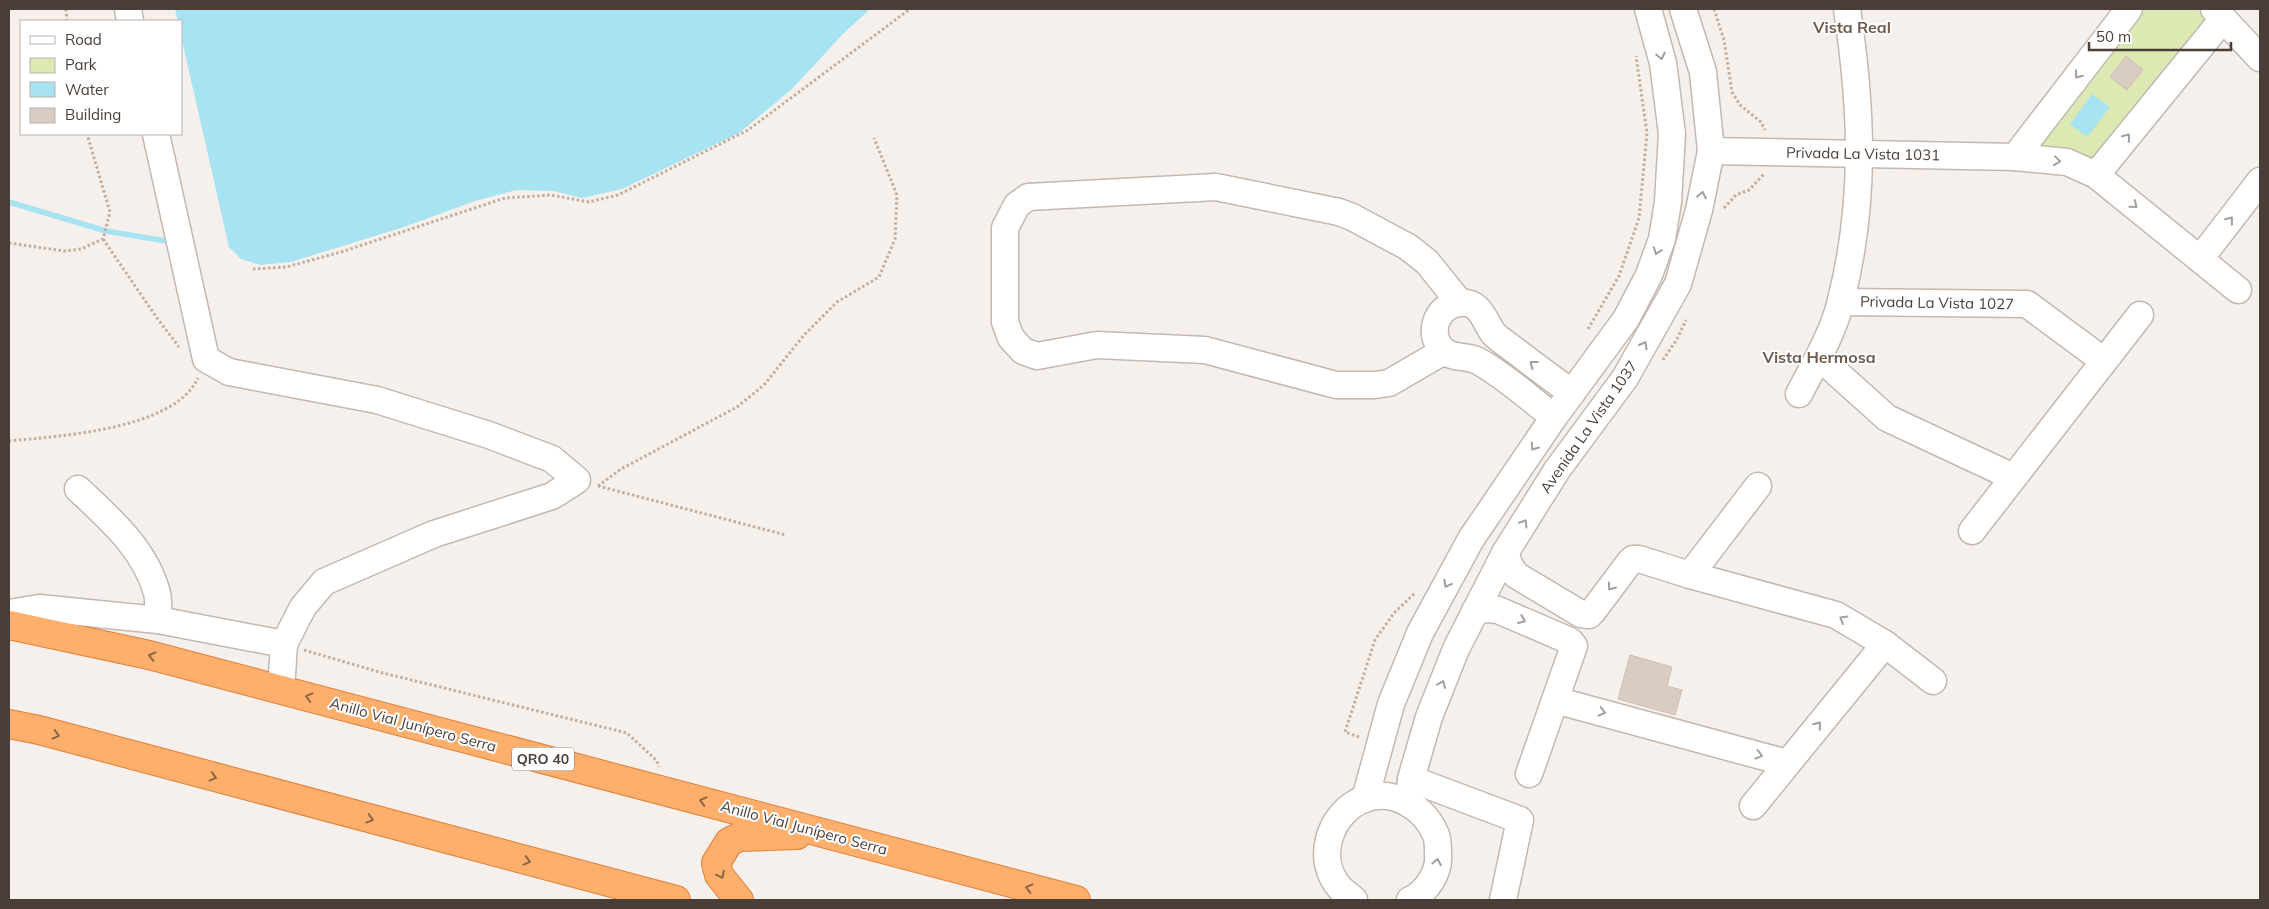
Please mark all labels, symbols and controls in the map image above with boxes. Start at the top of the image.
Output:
district label: Vista Real [1812,17,1891,37]
legend [20,20,182,135]
scale bar [2089,20,2232,52]
text: 50 m [2096,27,2131,46]
text: Road [65,30,102,49]
one-way arrow [1655,51,1666,60]
text: Park [65,55,97,74]
one-way arrow [2075,69,2084,79]
text: Water [65,80,109,99]
text: Building [65,105,121,124]
one-way arrow [2121,134,2130,143]
street label: Privada La Vista 1031 [1786,143,1940,164]
one-way arrow [2053,155,2061,166]
one-way arrow [1696,191,1707,199]
one-way arrow [2128,200,2137,208]
one-way arrow [2224,216,2233,226]
one-way arrow [1653,246,1663,255]
street label: Privada La Vista 1027 [1860,292,2014,313]
one-way arrow [1637,342,1647,351]
district label: Vista Hermosa [1761,347,1876,367]
street label: Avenida La Vista 1037 [1536,357,1642,497]
one-way arrow [1530,361,1539,369]
one-way arrow [1531,441,1540,450]
one-way arrow [1517,520,1527,529]
one-way arrow [1443,578,1453,587]
one-way arrow [1608,581,1617,591]
one-way arrow [1517,615,1525,625]
one-way arrow [1839,615,1848,625]
one-way arrow [147,651,156,662]
one-way arrow [1437,680,1447,688]
one-way arrow [305,693,313,703]
street label: Anillo Vial Junípero Serra [328,693,499,756]
one-way arrow [1598,707,1606,717]
one-way arrow [1812,722,1821,731]
one-way arrow [52,729,61,740]
road number: QRO 40 [512,748,574,771]
one-way arrow [1754,750,1762,760]
one-way arrow [209,771,218,782]
street label: Anillo Vial Junípero Serra [719,796,890,859]
one-way arrow [699,797,707,807]
one-way arrow [366,813,374,823]
one-way arrow [523,855,531,865]
one-way arrow [1431,858,1441,867]
one-way arrow [715,870,725,879]
one-way arrow [1024,883,1033,894]

